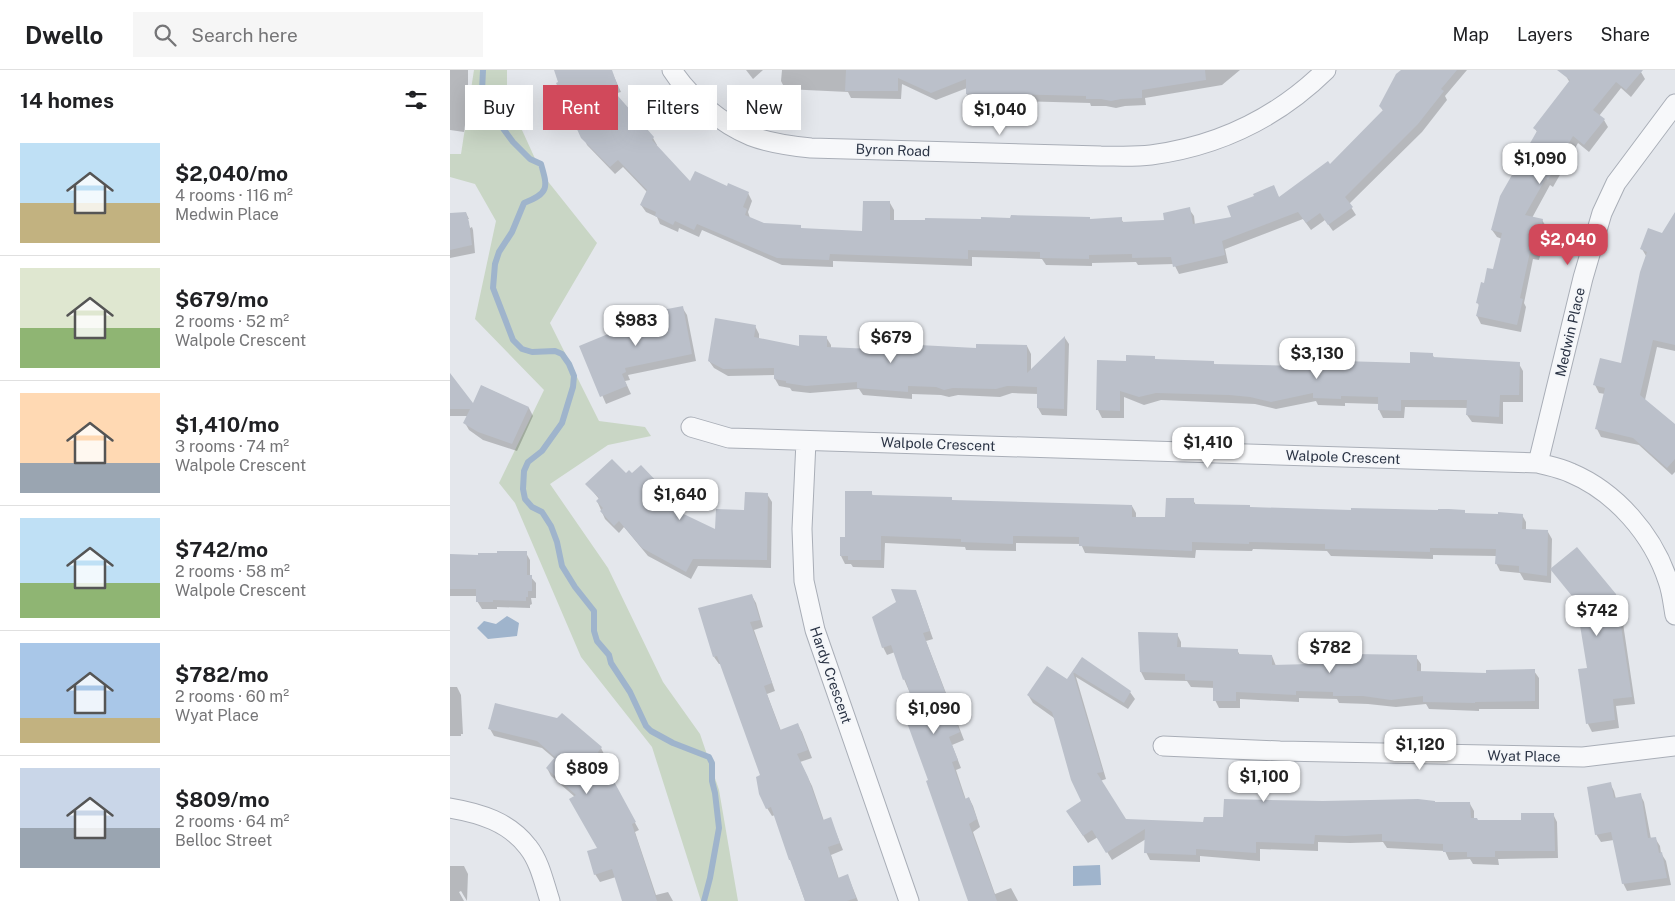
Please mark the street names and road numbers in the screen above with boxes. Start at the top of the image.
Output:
street label: Byron Road [855,141,931,159]
street label: Medwin Place [1552,286,1588,378]
street label: Walpole Crescent [880,434,996,454]
street label: Walpole Crescent [1285,447,1401,467]
street label: Hardy Crescent [807,624,855,726]
street label: Wyat Place [1487,747,1561,765]

